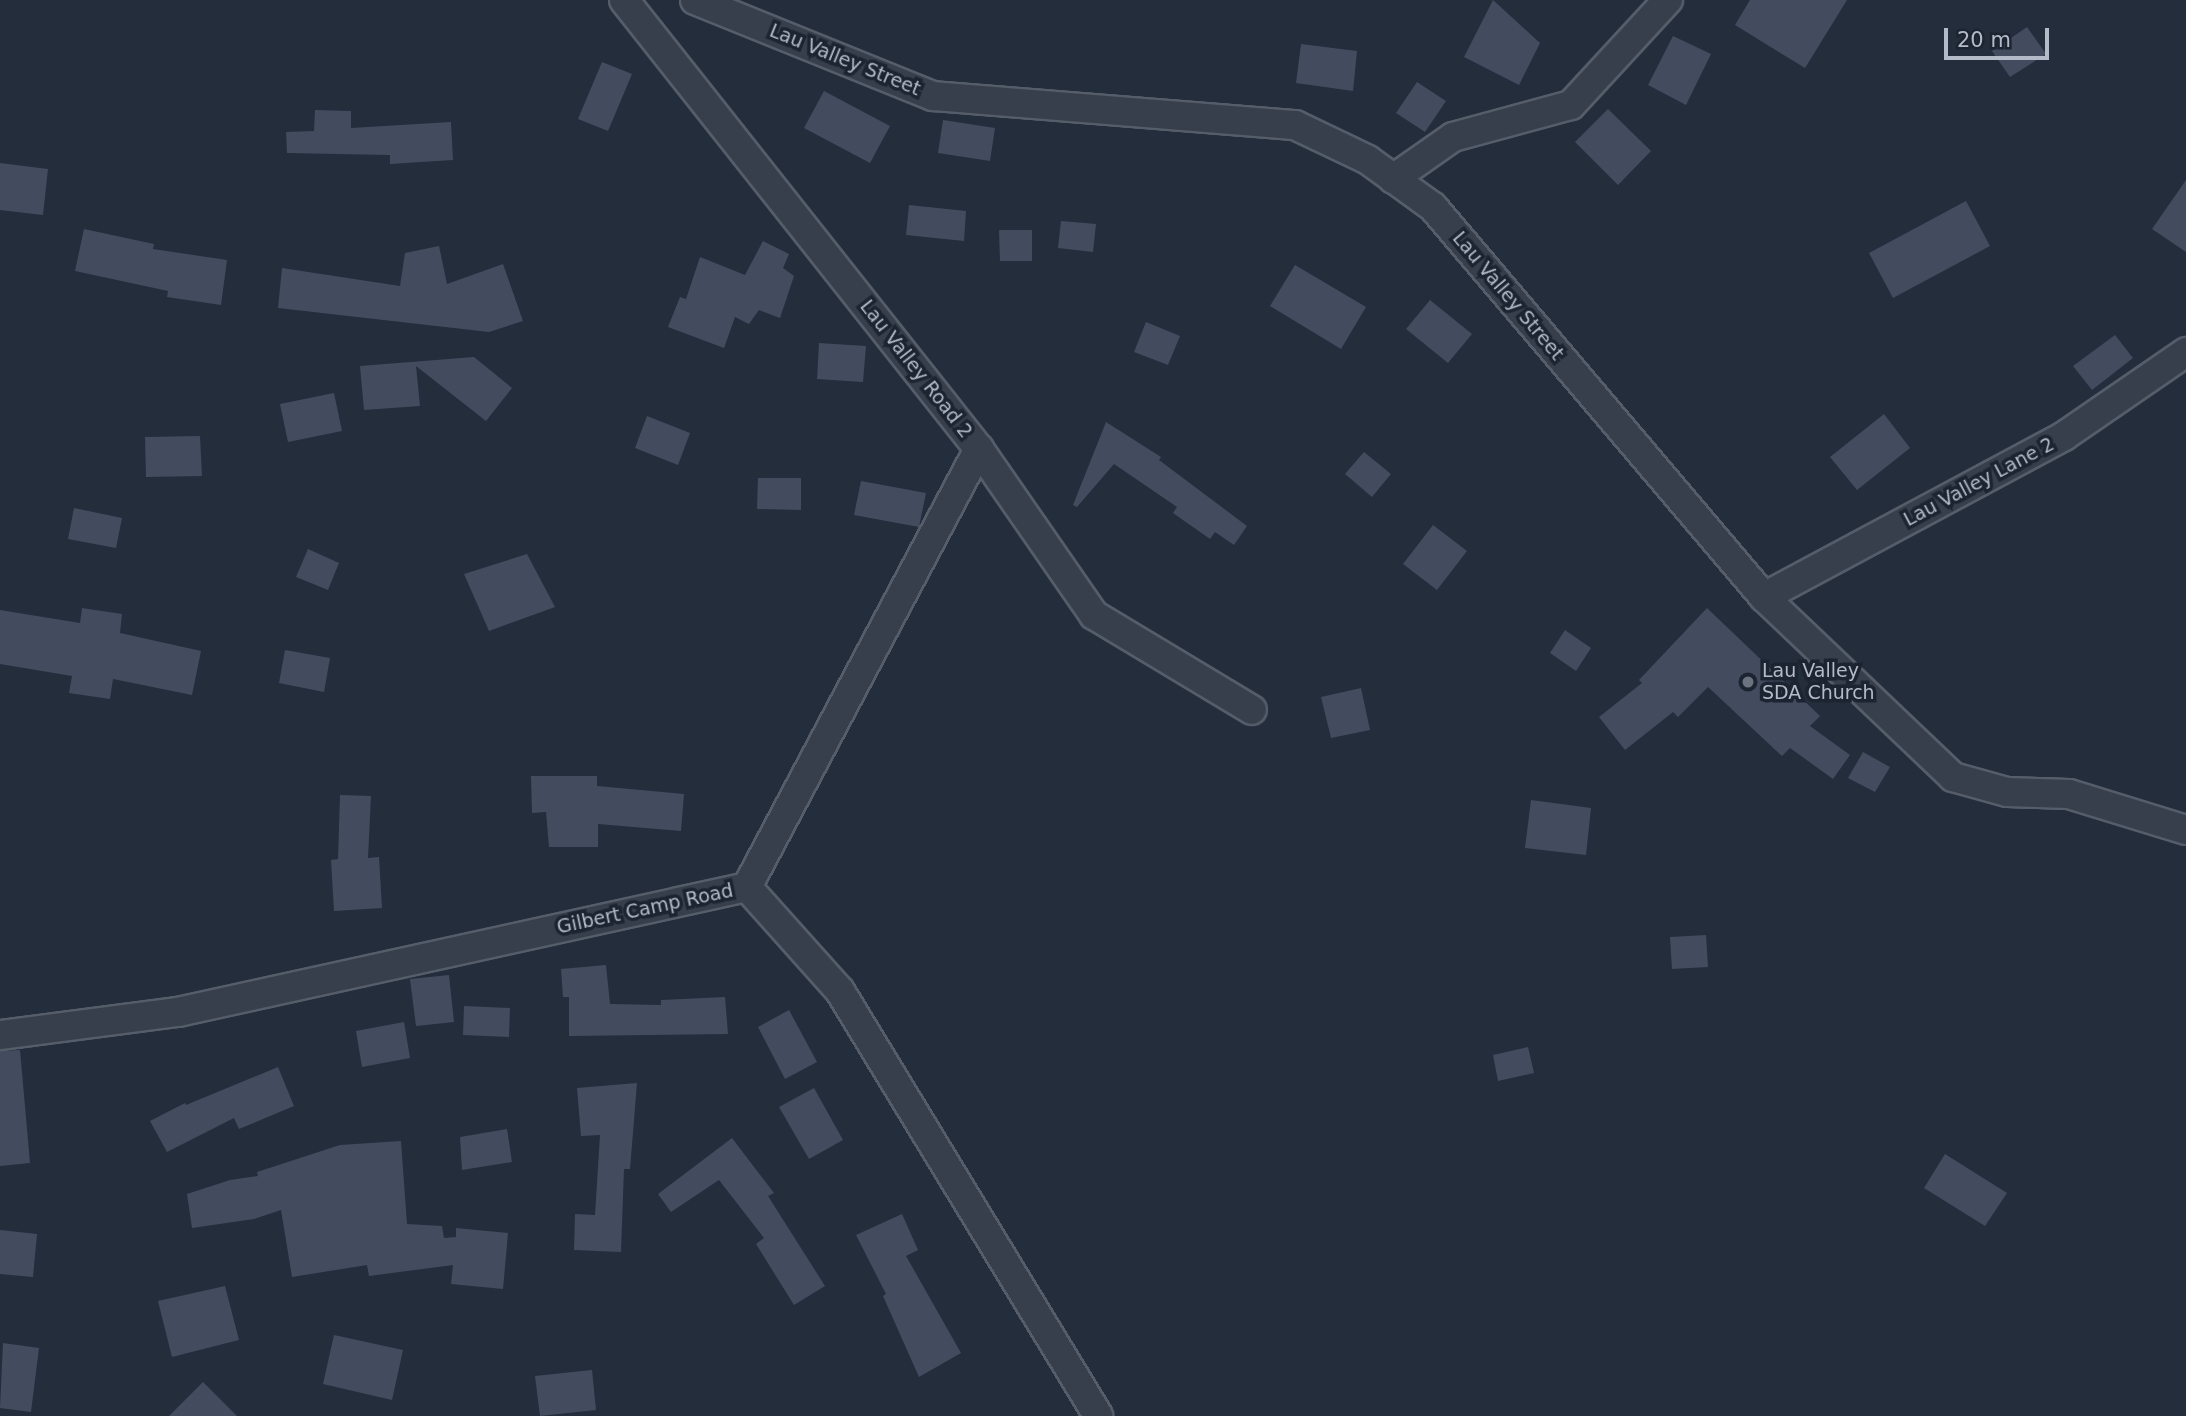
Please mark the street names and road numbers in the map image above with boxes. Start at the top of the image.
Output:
street label: Lau Valley Street [766,19,924,101]
street label: Lau Valley Street [1448,227,1568,365]
street label: Lau Valley Road 2 [855,295,977,443]
street label: Lau Valley Lane 2 [1900,433,2058,531]
street label: Gilbert Camp Road [555,879,735,939]

